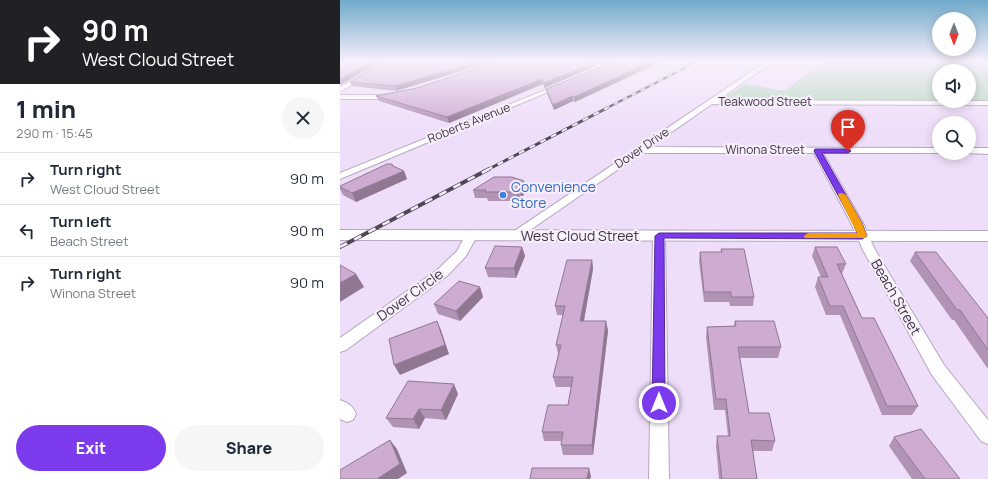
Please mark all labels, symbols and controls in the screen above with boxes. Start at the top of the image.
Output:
text: 90 m [82,11,149,49]
north arrow [932,12,976,56]
map controls [932,12,976,160]
icon: right [16,16,68,68]
text: West Cloud Street [82,47,234,71]
button: sound [932,64,976,108]
text: 1 min [16,92,76,125]
street label: Teakwood Street [718,93,812,110]
button: close [282,97,324,139]
street label: Roberts Avenue [425,98,513,147]
pin [831,110,865,151]
icon: arrive [837,116,859,138]
button: search [932,116,976,160]
street label: Dover Drive [611,123,672,172]
text: 290 m · 15:45 [16,124,93,142]
street label: Winona Street [725,141,805,158]
text: Turn right [50,159,121,180]
icon: right [16,168,38,190]
text: 90 m [290,168,324,189]
place label: Convenience Store [511,177,596,212]
text: West Cloud Street [50,180,160,198]
marker: Convenience Store [498,190,508,200]
text: Turn left [50,211,112,232]
icon: left [16,220,38,242]
text: 90 m [290,220,324,241]
street label: West Cloud Street [521,226,640,245]
text: Beach Street [50,232,128,250]
street label: Beach Street [867,255,926,338]
text: Turn right [50,263,121,284]
street label: Dover Circle [373,264,447,325]
icon: right [16,272,38,294]
text: 90 m [290,272,324,293]
text: Winona Street [50,284,136,302]
position arrow [638,382,680,424]
button: Exit [16,425,166,471]
button: Share [174,425,324,471]

